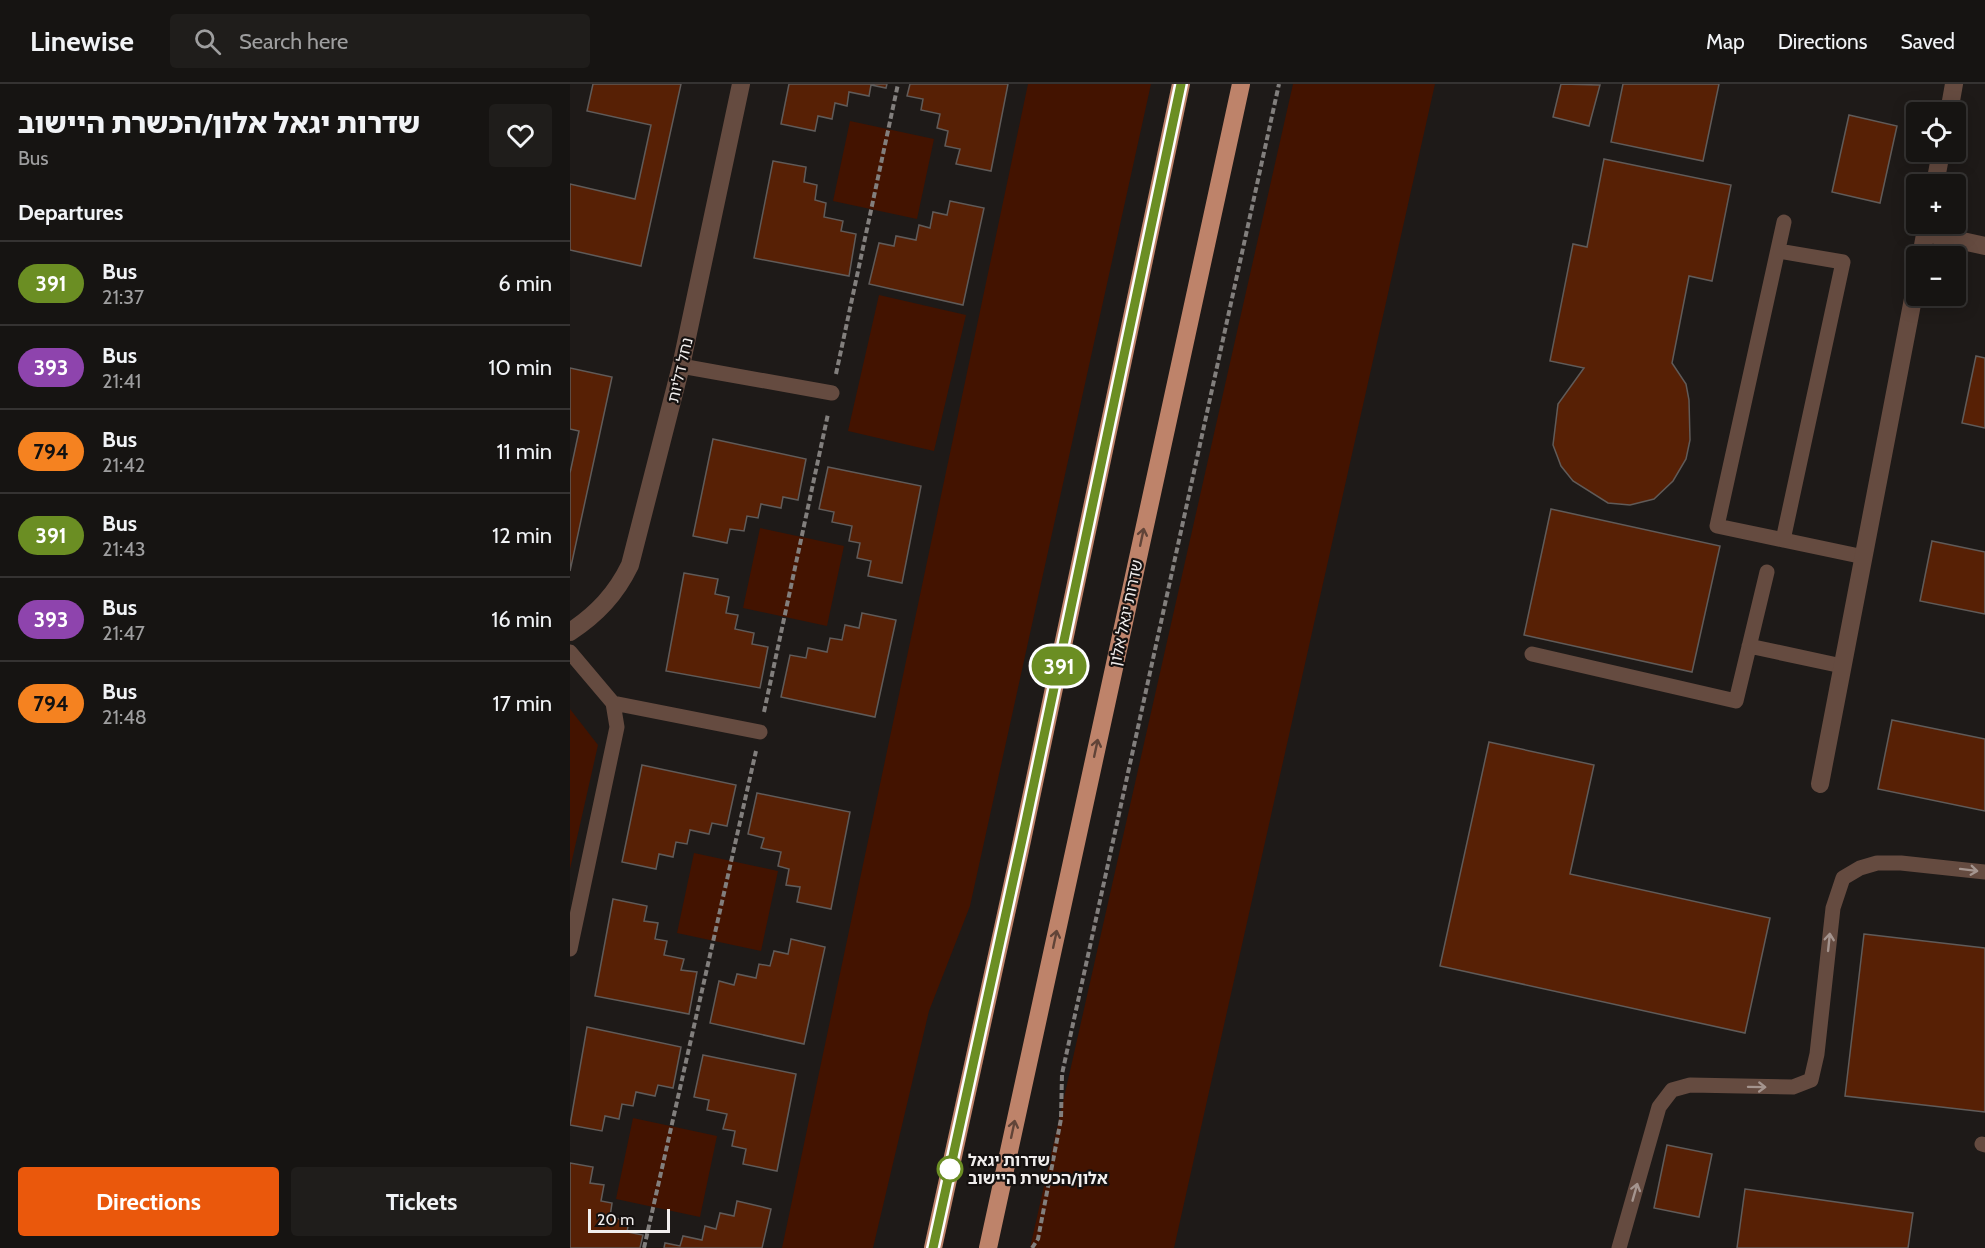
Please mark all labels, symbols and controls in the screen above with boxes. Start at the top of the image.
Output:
search box [170,14,590,68]
text: Linewise [30,24,134,58]
icon: search [191,25,224,58]
text: Search here [239,28,348,55]
text: Map [1706,29,1745,54]
text: Directions [1778,29,1867,54]
text: Saved [1900,29,1955,54]
map controls [1906,102,1966,306]
button: locate [1906,102,1966,162]
button: heart [489,104,552,167]
text: שדרות יגאל אלון/הכשרת היישוב [18,106,420,140]
text: Bus [18,146,49,170]
button: + [1906,174,1966,234]
text: Departures [18,199,123,226]
button: − [1906,246,1966,306]
text: Bus [102,258,137,285]
text: 6 min [498,270,552,297]
text: 391 [36,271,66,296]
text: 21:37 [102,285,144,309]
street label: נחל דליות [663,336,697,404]
text: Bus [102,342,137,369]
text: 10 min [488,354,552,381]
text: 393 [34,355,68,380]
text: 21:41 [102,369,141,393]
text: Bus [102,426,137,453]
text: 11 min [496,438,552,465]
text: 794 [33,439,69,464]
text: 21:42 [102,453,145,477]
text: Bus [102,510,137,537]
text: 12 min [492,522,552,549]
text: 391 [36,523,66,548]
one-way arrow [1137,528,1149,547]
text: 21:43 [102,537,146,561]
street label: שדרות יגאל אלון [1105,558,1147,668]
text: Bus [102,594,137,621]
text: 16 min [491,606,552,633]
text: 393 [34,607,68,632]
text: 21:47 [102,621,145,645]
line badge: 391 [1024,646,1094,686]
text: 391 [1044,654,1074,679]
text: Bus [102,678,137,705]
text: 17 min [493,690,552,717]
text: 794 [33,691,69,716]
text: 21:48 [102,705,147,729]
one-way arrow [1091,739,1103,758]
one-way arrow [1958,865,1978,876]
one-way arrow [1050,929,1061,949]
one-way arrow [1824,932,1835,952]
one-way arrow [1746,1081,1766,1092]
one-way arrow [1008,1120,1020,1139]
place label: שדרות יגאל אלון/הכשרת היישוב [968,1151,1108,1188]
marker: שדרות יגאל אלון/הכשרת היישוב [937,1156,963,1182]
button: Directions [18,1167,279,1236]
button: Tickets [291,1167,552,1236]
one-way arrow [1630,1183,1641,1202]
scale bar [588,1206,670,1234]
text: 20 m [597,1210,634,1229]

